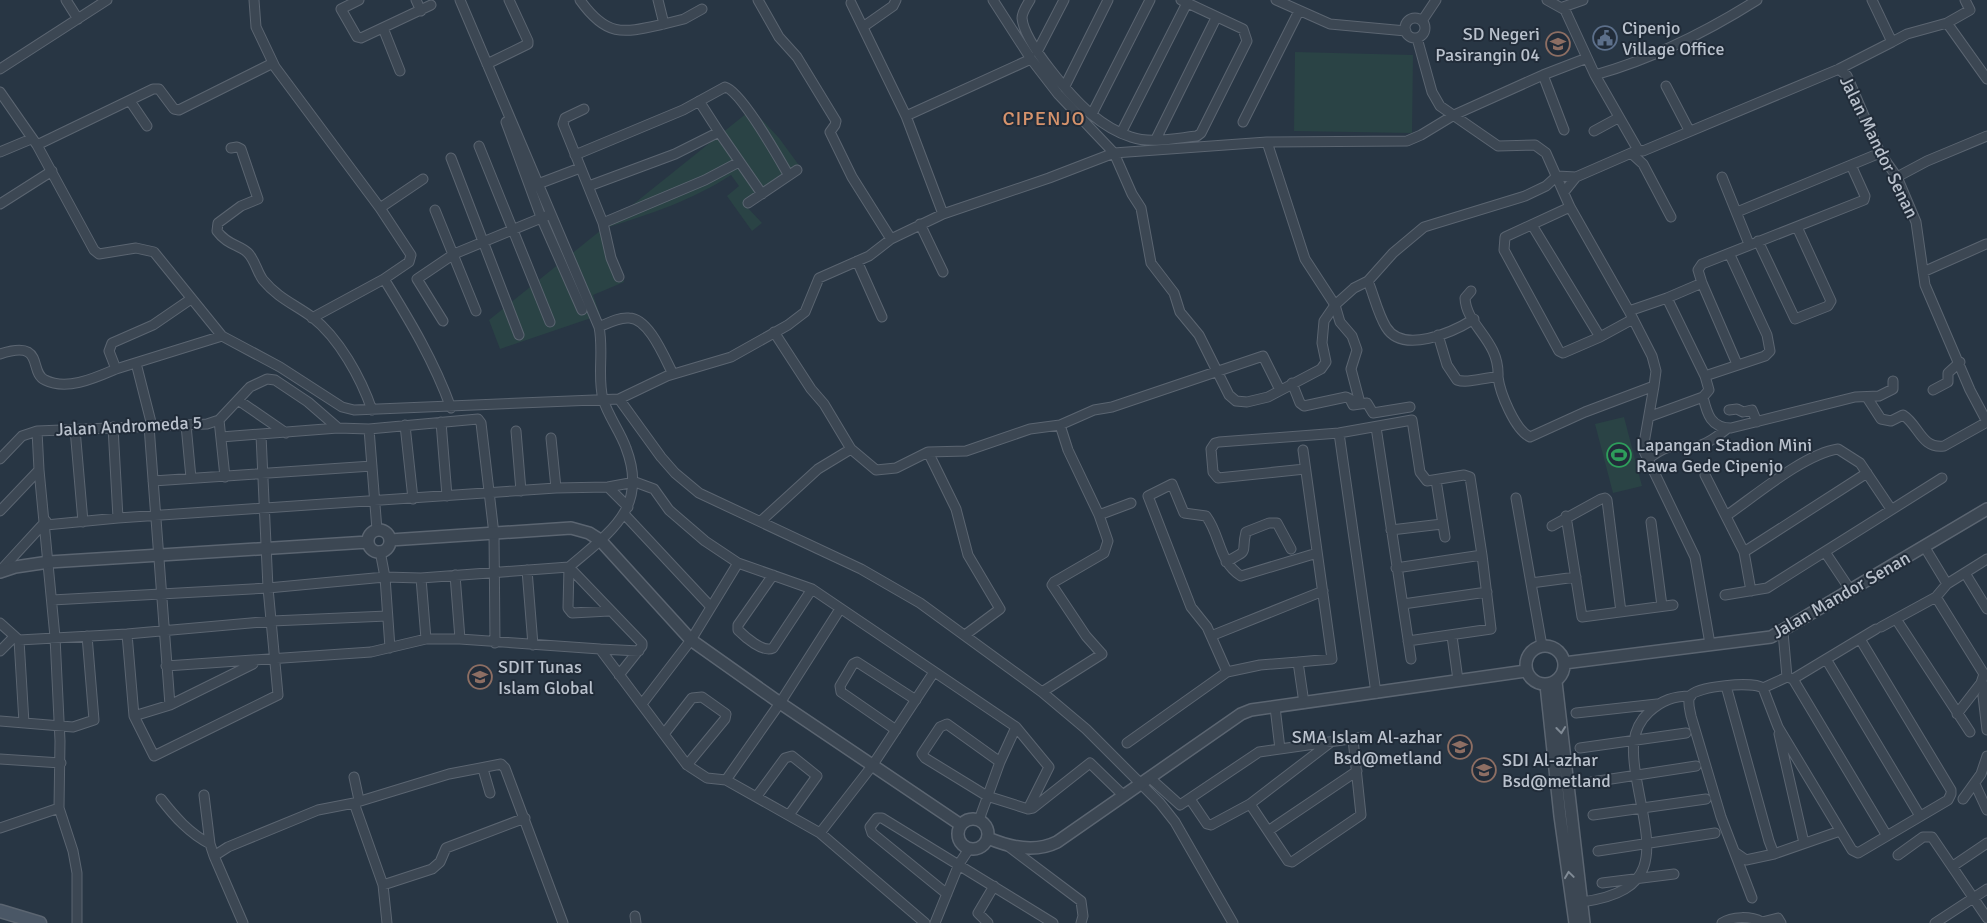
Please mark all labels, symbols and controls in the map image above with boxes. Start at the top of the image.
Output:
place label: Cipenjo Village Office [1622,17,1724,60]
place label: SD Negeri Pasirangin 04 [1435,23,1540,66]
public building icon: Cipenjo Village Office [1592,25,1618,51]
school or university icon: SD Negeri Pasirangin 04 [1545,31,1571,57]
street label: Jalan Mandor Senan [1835,72,1923,222]
district label: CIPENJO [1002,106,1086,131]
street label: Jalan Andromeda 5 [55,411,203,441]
place label: Lapangan Stadion Mini Rawa Gede Cipenjo [1636,434,1812,477]
sports icon: Lapangan Stadion Mini Rawa Gede Cipenjo [1606,442,1632,468]
street label: Jalan Mandor Senan [1768,547,1914,643]
place label: SDIT Tunas Islam Global [498,656,594,699]
school or university icon: SDIT Tunas Islam Global [467,664,493,690]
place label: SMA Islam Al-azhar Bsd@metland [1292,726,1442,769]
one-way arrow [1555,726,1566,734]
school or university icon: SMA Islam Al-azhar Bsd@metland [1447,734,1473,760]
place label: SDI Al-azhar Bsd@metland [1502,749,1611,792]
school or university icon: SDI Al-azhar Bsd@metland [1471,757,1497,783]
one-way arrow [1564,870,1574,879]

